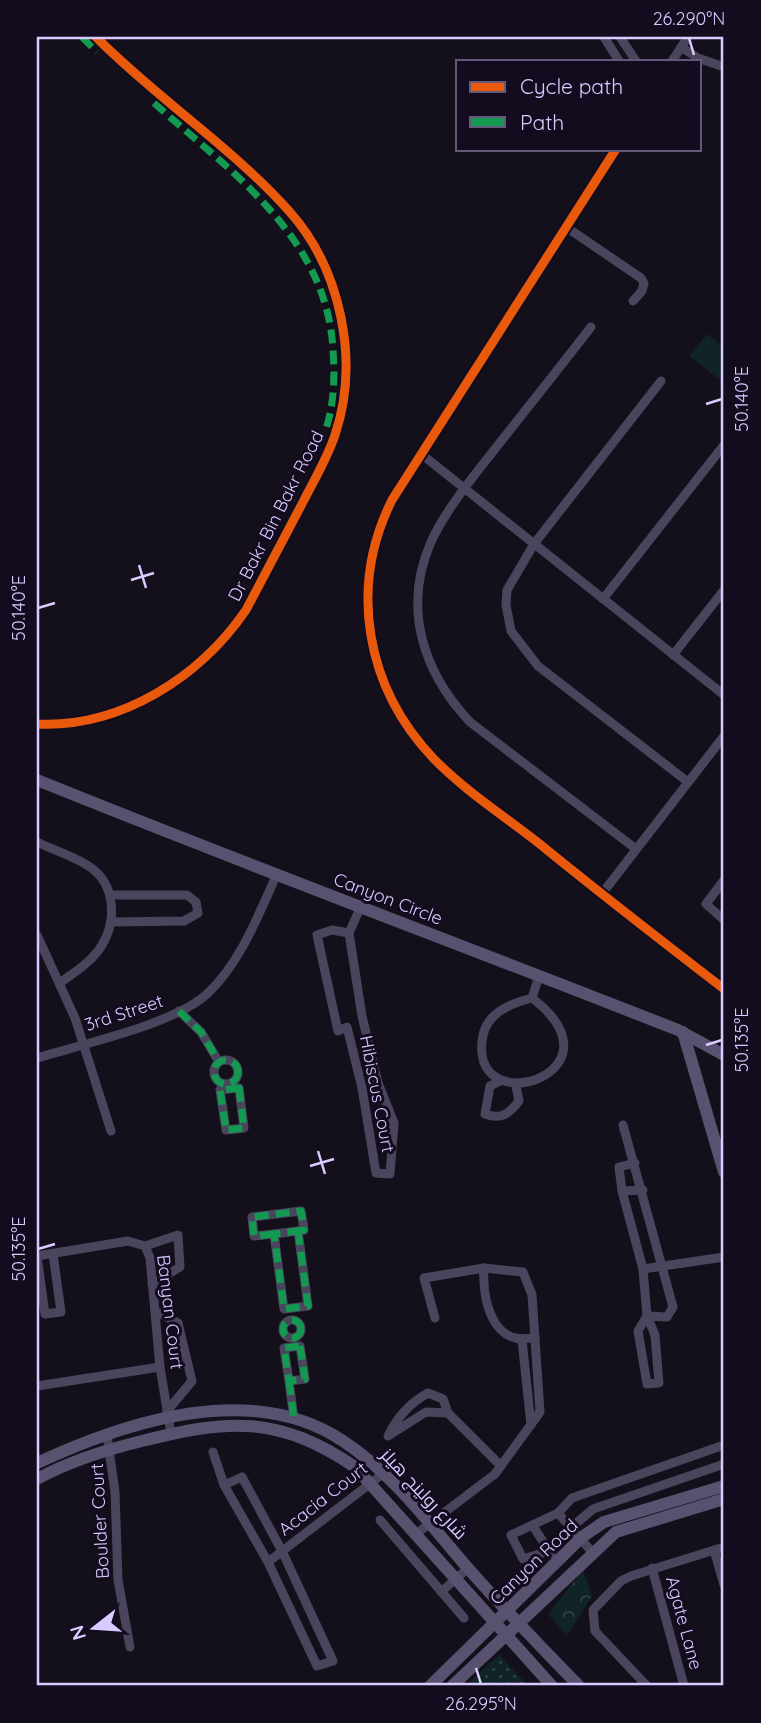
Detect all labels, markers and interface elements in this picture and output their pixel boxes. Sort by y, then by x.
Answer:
text: 26.290°N [653,7,725,30]
legend [456,60,702,150]
text: Cycle path [520,73,623,99]
text: Path [520,109,564,135]
text: 50.140°E [730,366,753,432]
street label: Dr Bakr Bin Bakr Road [223,427,329,605]
text: 50.140°E [7,575,30,641]
street label: Canyon Circle [330,867,446,930]
street label: 3rd Street [82,989,166,1036]
text: 50.135°E [730,1007,753,1073]
street label: Hibiscus Court [355,1033,400,1154]
text: 50.135°E [7,1216,30,1282]
street label: Banyan Court [152,1253,189,1371]
street label: شارع رولينج هيلز [375,1442,473,1545]
street label: Acacia Court [274,1457,372,1541]
street label: Boulder Court [85,1463,114,1579]
street label: Canyon Road [485,1514,583,1609]
street label: Agate Lane [661,1574,708,1672]
north arrow [60,1594,130,1664]
text: N [64,1623,91,1643]
text: 26.295°N [445,1692,517,1715]

